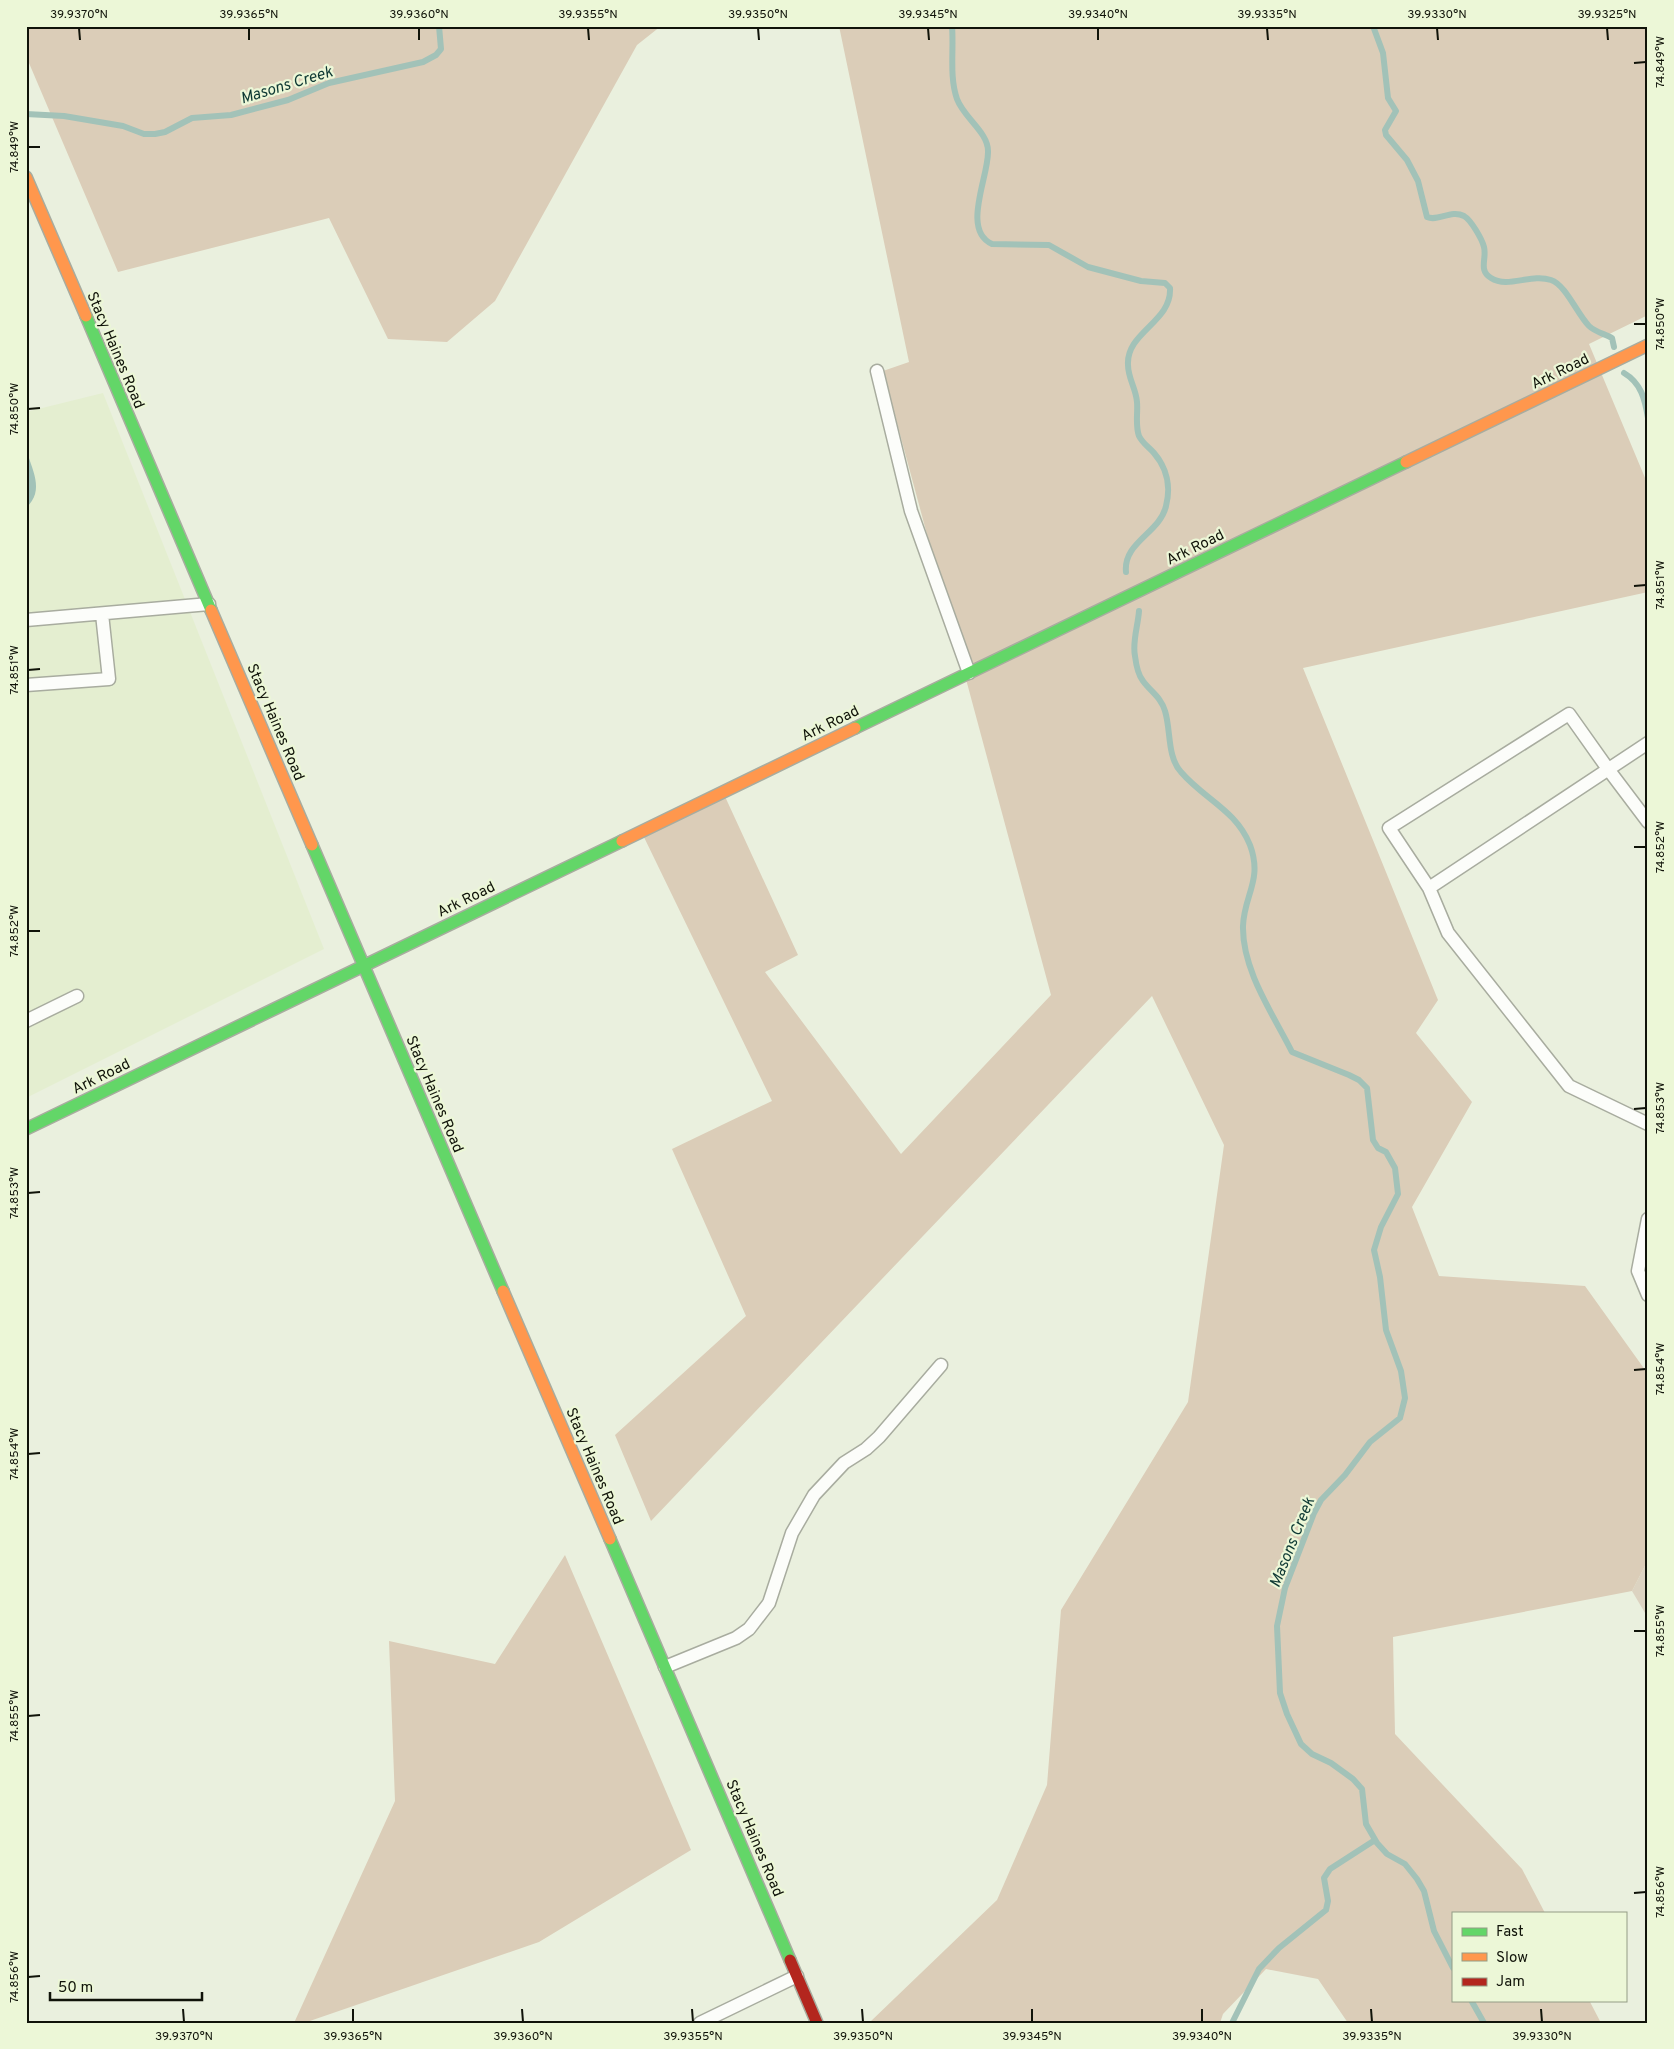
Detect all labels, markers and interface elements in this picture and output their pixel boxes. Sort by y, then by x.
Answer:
text: 39.9370°N [50,7,108,23]
text: 39.9365°N [219,7,279,23]
text: 39.9360°N [389,7,449,23]
text: 39.9355°N [558,7,618,23]
text: 39.9350°N [728,7,788,23]
text: 39.9345°N [898,7,958,23]
text: 39.9340°N [1068,7,1128,23]
text: 39.9335°N [1237,7,1297,23]
text: 39.9330°N [1407,7,1467,23]
text: 39.9325°N [1577,7,1637,23]
text: 74.849°W [1653,36,1669,88]
water label: Masons Creek [238,62,336,109]
text: 74.849°W [7,121,23,173]
street label: Stacy Haines Road [81,289,148,412]
text: 74.850°W [1653,298,1669,350]
street label: Ark Road [1529,350,1593,395]
text: 74.850°W [7,383,23,435]
street label: Ark Road [1164,526,1228,571]
text: 74.851°W [1653,560,1669,610]
text: 74.851°W [7,645,23,695]
street label: Stacy Haines Road [241,661,308,784]
street label: Ark Road [799,702,863,747]
text: 74.852°W [1653,821,1669,873]
street label: Ark Road [435,878,499,923]
text: 74.852°W [7,905,23,957]
street label: Stacy Haines Road [400,1033,467,1156]
street label: Ark Road [70,1055,134,1100]
text: 74.853°W [1653,1082,1669,1134]
text: 74.853°W [7,1167,23,1219]
text: 74.854°W [1653,1343,1669,1395]
street label: Stacy Haines Road [560,1405,627,1528]
text: 74.854°W [7,1428,23,1480]
water label: Masons Creek [1266,1494,1320,1591]
text: 74.855°W [1653,1605,1669,1657]
text: 74.855°W [7,1690,23,1742]
street label: Stacy Haines Road [720,1777,787,1900]
text: 74.856°W [1653,1866,1669,1918]
legend [1452,1912,1626,2002]
text: Fast [1496,1923,1524,1942]
text: Slow [1496,1949,1528,1968]
text: 74.856°W [7,1951,23,2003]
scale bar [50,1969,202,2001]
text: Jam [1496,1973,1525,1992]
text: 50 m [58,1979,93,1998]
text: 39.9370°N [155,2029,213,2045]
text: 39.9365°N [323,2029,383,2045]
text: 39.9360°N [493,2029,553,2045]
text: 39.9355°N [663,2029,723,2045]
text: 39.9350°N [833,2029,893,2045]
text: 39.9345°N [1002,2029,1062,2045]
text: 39.9340°N [1172,2029,1232,2045]
text: 39.9335°N [1342,2029,1402,2045]
text: 39.9330°N [1512,2029,1572,2045]

